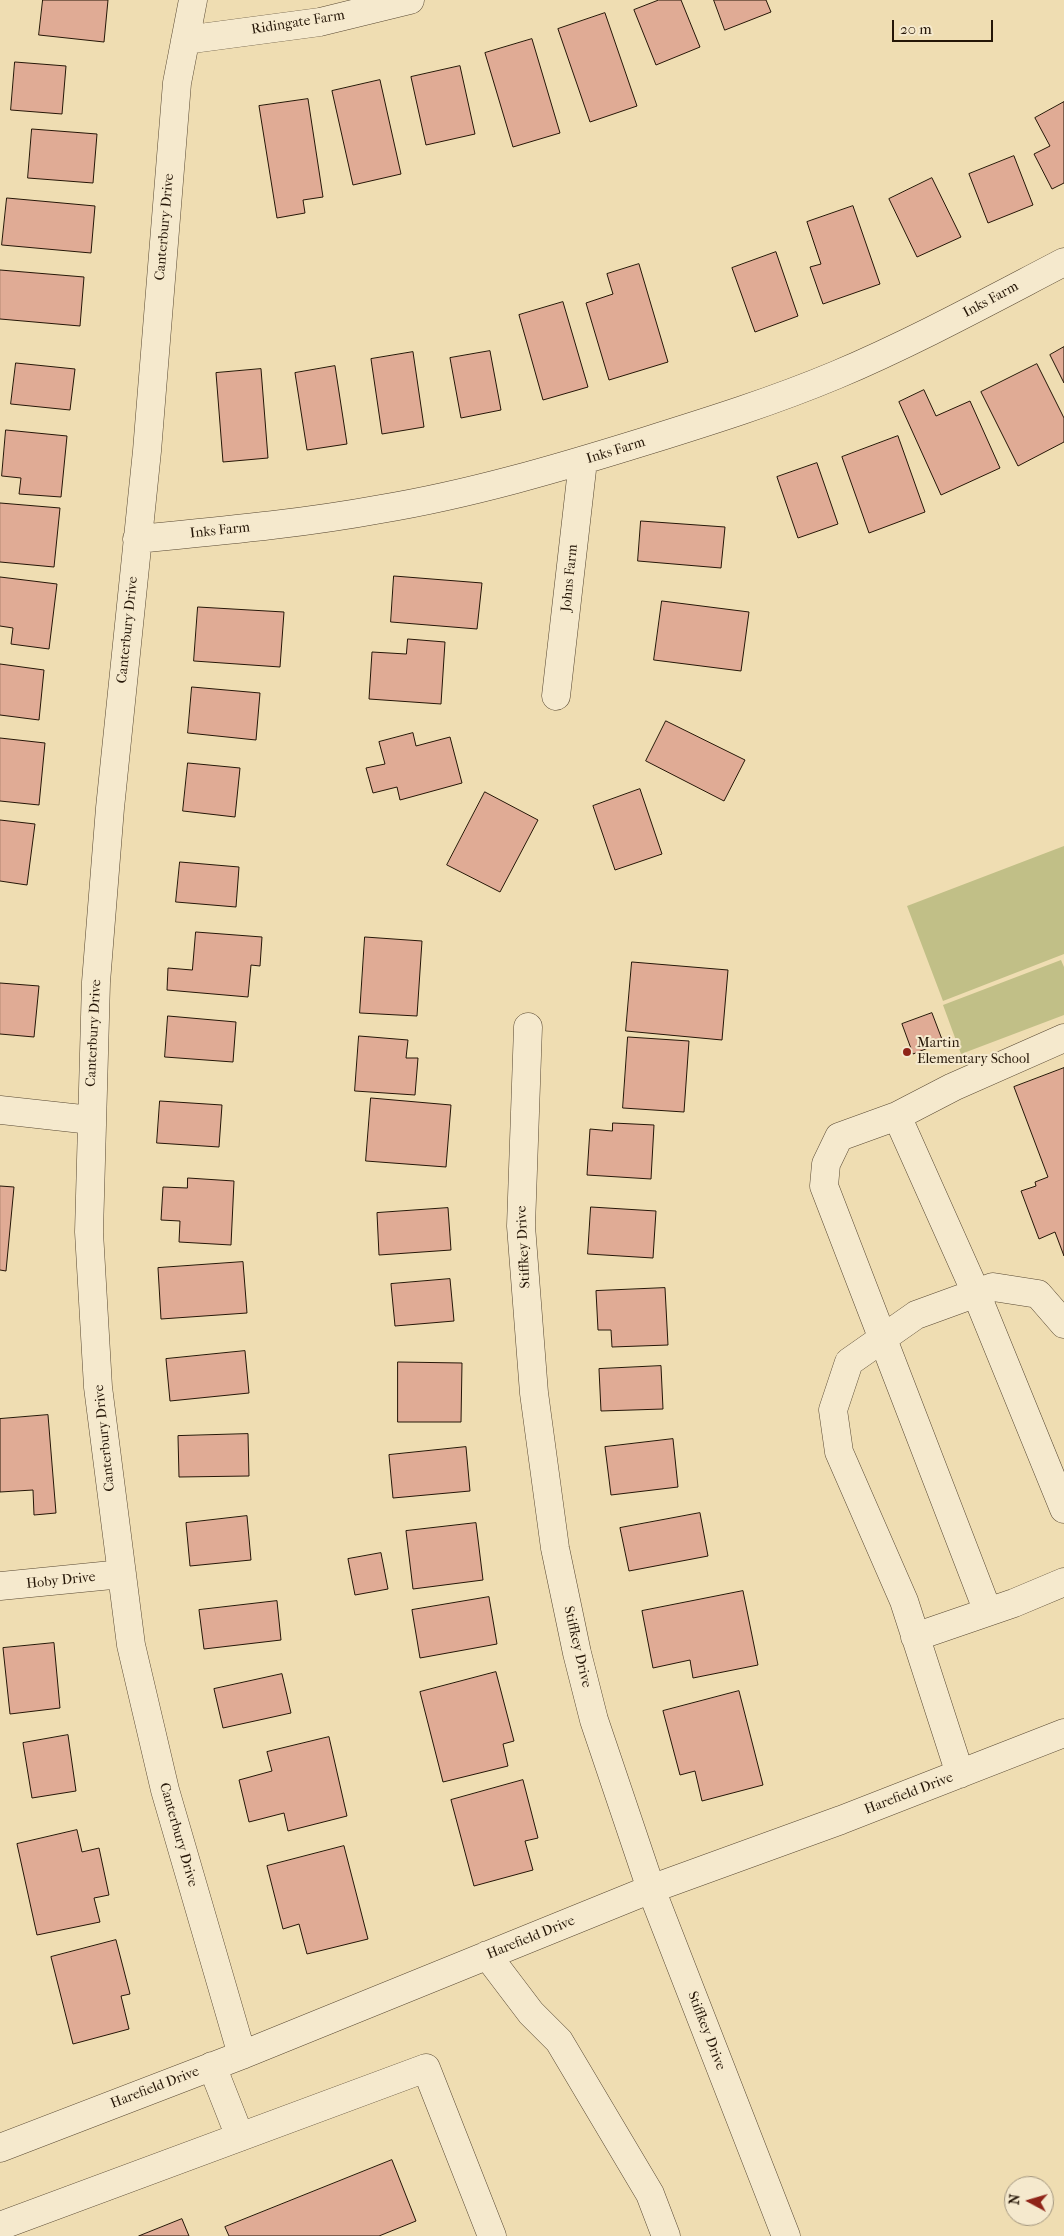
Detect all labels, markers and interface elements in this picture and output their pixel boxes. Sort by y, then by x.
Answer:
street label: Ridingate Farm [250,7,346,39]
scale bar [894,10,995,42]
text: 20 m [900,20,932,38]
street label: Canterbury Drive [152,173,178,281]
street label: Inks Farm [960,278,1022,322]
street label: Inks Farm [585,434,647,468]
street label: Inks Farm [189,519,251,543]
street label: Johns Farm [558,543,582,613]
street label: Canterbury Drive [114,576,142,684]
street label: Canterbury Drive [83,979,105,1087]
place label: Martin Elementary School [917,1036,1030,1068]
marker: Martin Elementary School [901,1046,913,1058]
street label: Stiffkey Drive [513,1205,535,1289]
street label: Canterbury Drive [91,1384,119,1492]
street label: Hoby Drive [26,1569,96,1593]
street label: Stiffkey Drive [559,1605,595,1689]
street label: Harefield Drive [862,1769,956,1819]
street label: Canterbury Drive [155,1781,201,1889]
street label: Harefield Drive [484,1913,578,1963]
street label: Stiffkey Drive [683,1989,729,2073]
street label: Harefield Drive [108,2063,202,2113]
north arrow [1004,2176,1054,2226]
text: N [1006,2193,1024,2206]

